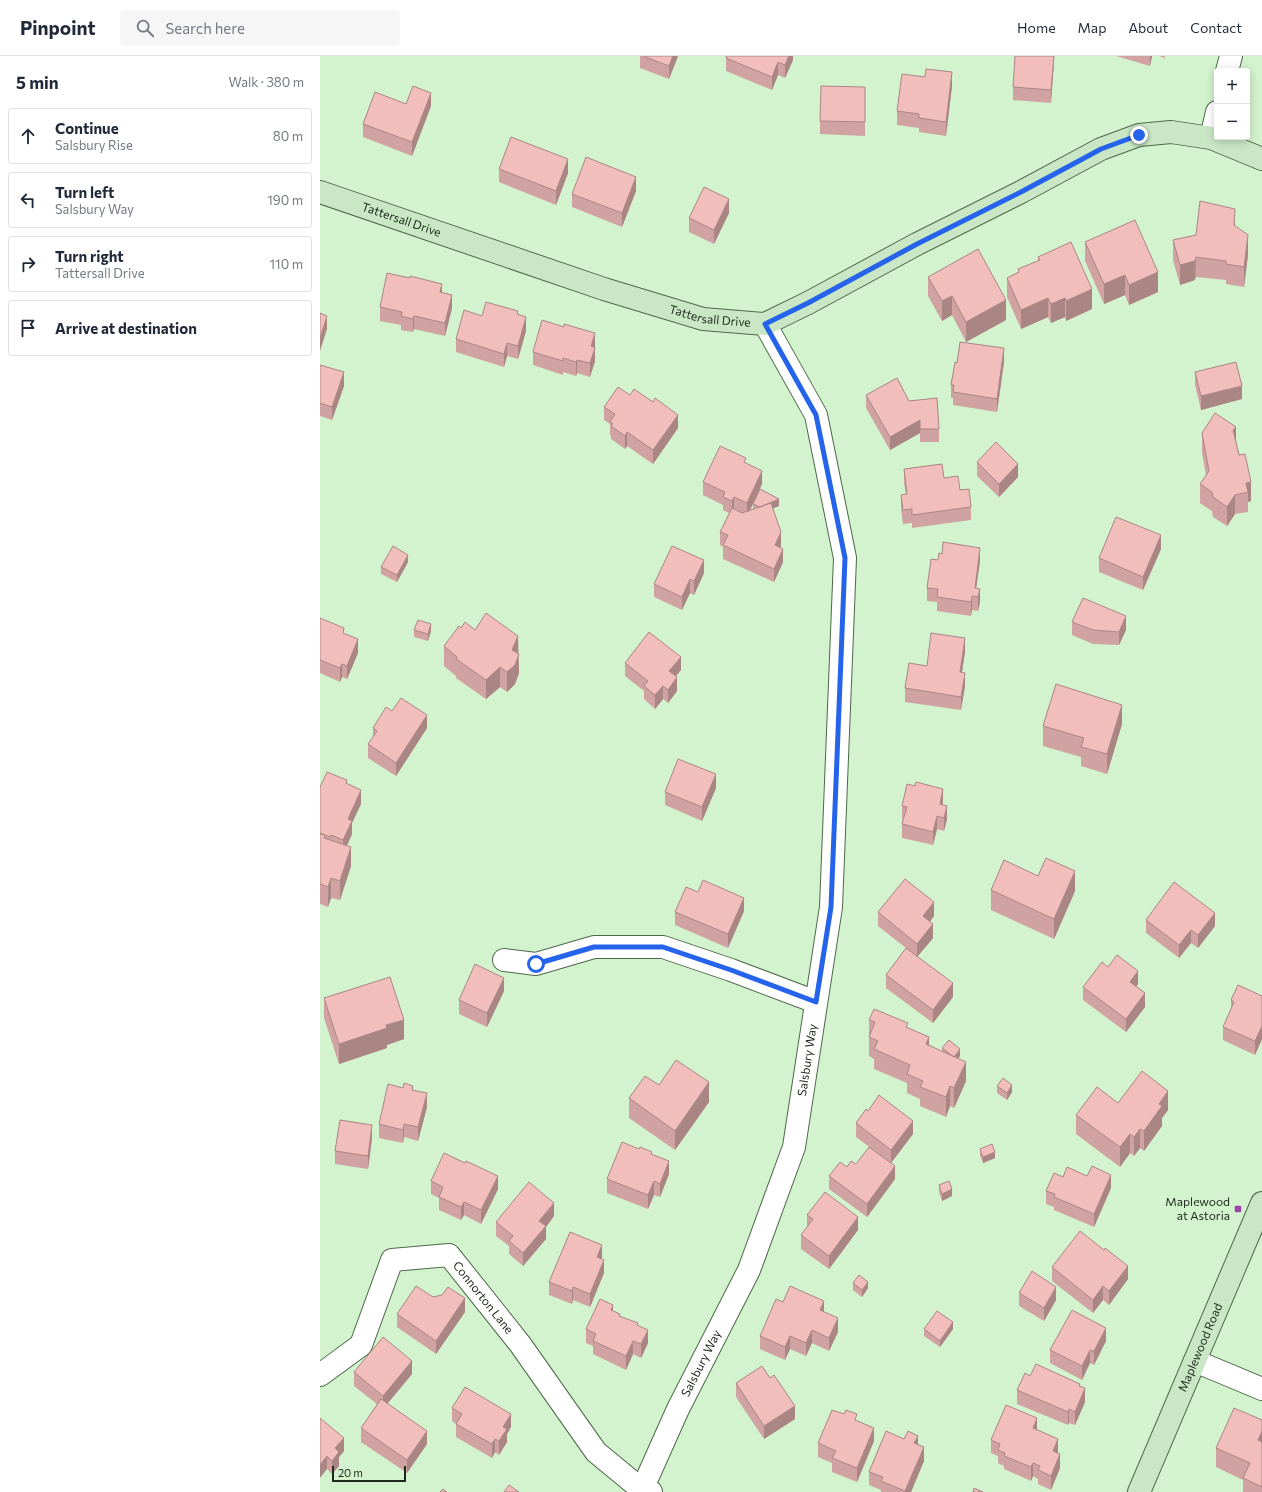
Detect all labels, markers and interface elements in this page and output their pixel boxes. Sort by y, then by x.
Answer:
search box [120,10,400,46]
text: Pinpoint [20,16,96,39]
icon: search [134,17,156,39]
text: Search here [166,19,245,37]
text: Home [1017,19,1056,36]
text: Map [1078,19,1106,36]
text: About [1128,19,1168,36]
text: Contact [1190,19,1242,36]
map controls [1214,68,1250,140]
button: + [1214,68,1250,104]
text: 5 min [16,72,59,93]
text: Walk · 380 m [229,74,304,90]
button: − [1214,104,1250,140]
text: Continue [55,119,119,137]
icon: ahead [17,125,39,147]
route end [1130,126,1148,144]
text: 80 m [273,128,303,144]
text: Salsbury Rise [55,137,133,153]
text: Turn left [55,183,114,201]
icon: left [17,189,39,211]
text: 190 m [267,192,303,208]
street label: Tattersall Drive [360,199,443,239]
text: Salsbury Way [55,201,134,217]
text: Turn right [55,247,124,265]
icon: right [17,253,39,275]
text: 110 m [270,256,303,272]
text: Tattersall Drive [55,265,145,281]
street label: Tattersall Drive [668,301,751,329]
icon: arrive [17,317,39,339]
text: Arrive at destination [55,319,197,337]
route start [527,955,545,973]
street label: Salsbury Way [794,1023,819,1097]
place label: Maplewood at Astoria [1165,1194,1230,1222]
marker: Maplewood at Astoria [1233,1204,1243,1214]
street label: Connorton Lane [451,1258,517,1336]
street label: Maplewood Road [1175,1301,1225,1394]
street label: Salsbury Way [678,1327,723,1399]
scale bar [332,1464,406,1483]
text: 20 m [338,1466,363,1479]

